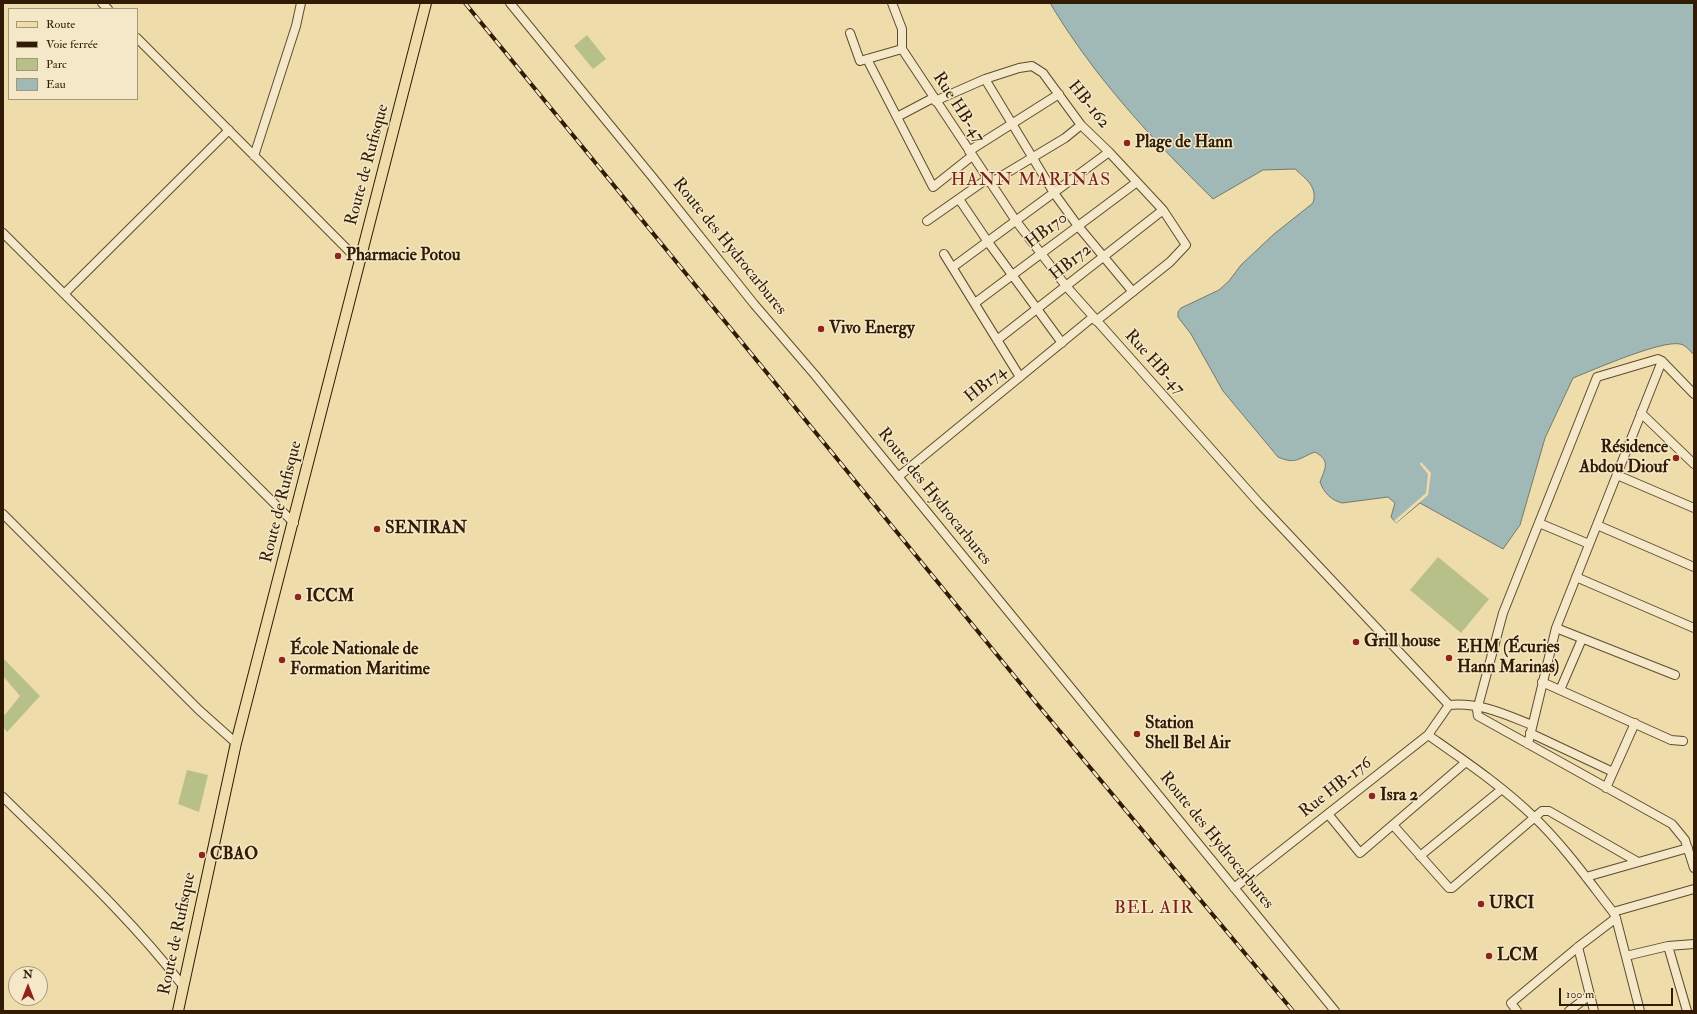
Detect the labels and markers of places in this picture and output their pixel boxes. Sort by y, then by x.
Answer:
place label: Plage de Hann [1135,133,1233,153]
marker: Plage de Hann [1122,138,1132,148]
place label: Pharmacie Potou [346,246,460,266]
marker: Pharmacie Potou [333,251,343,261]
place label: Vivo Energy [829,319,915,339]
marker: Vivo Energy [816,324,826,334]
place label: Résidence Abdou Diouf [1579,438,1668,478]
marker: Résidence Abdou Diouf [1671,453,1681,463]
place label: SENIRAN [385,519,467,539]
marker: SENIRAN [372,524,382,534]
place label: ICCM [306,587,354,607]
marker: ICCM [293,592,303,602]
place label: Grill house [1364,632,1440,652]
marker: Grill house [1351,637,1361,647]
place label: EHM (Écuries Hann Marinas) [1457,638,1560,678]
place label: École Nationale de Formation Maritime [290,640,430,680]
marker: EHM (Écuries Hann Marinas) [1444,653,1454,663]
marker: École Nationale de Formation Maritime [277,655,287,665]
place label: Station Shell Bel Air [1145,714,1231,754]
marker: Station Shell Bel Air [1132,729,1142,739]
place label: Isra 2 [1380,786,1418,806]
marker: Isra 2 [1367,791,1377,801]
place label: CBAO [210,845,258,865]
marker: CBAO [197,850,207,860]
place label: URCI [1489,894,1534,914]
marker: URCI [1476,899,1486,909]
place label: LCM [1497,946,1538,966]
marker: LCM [1484,951,1494,961]

